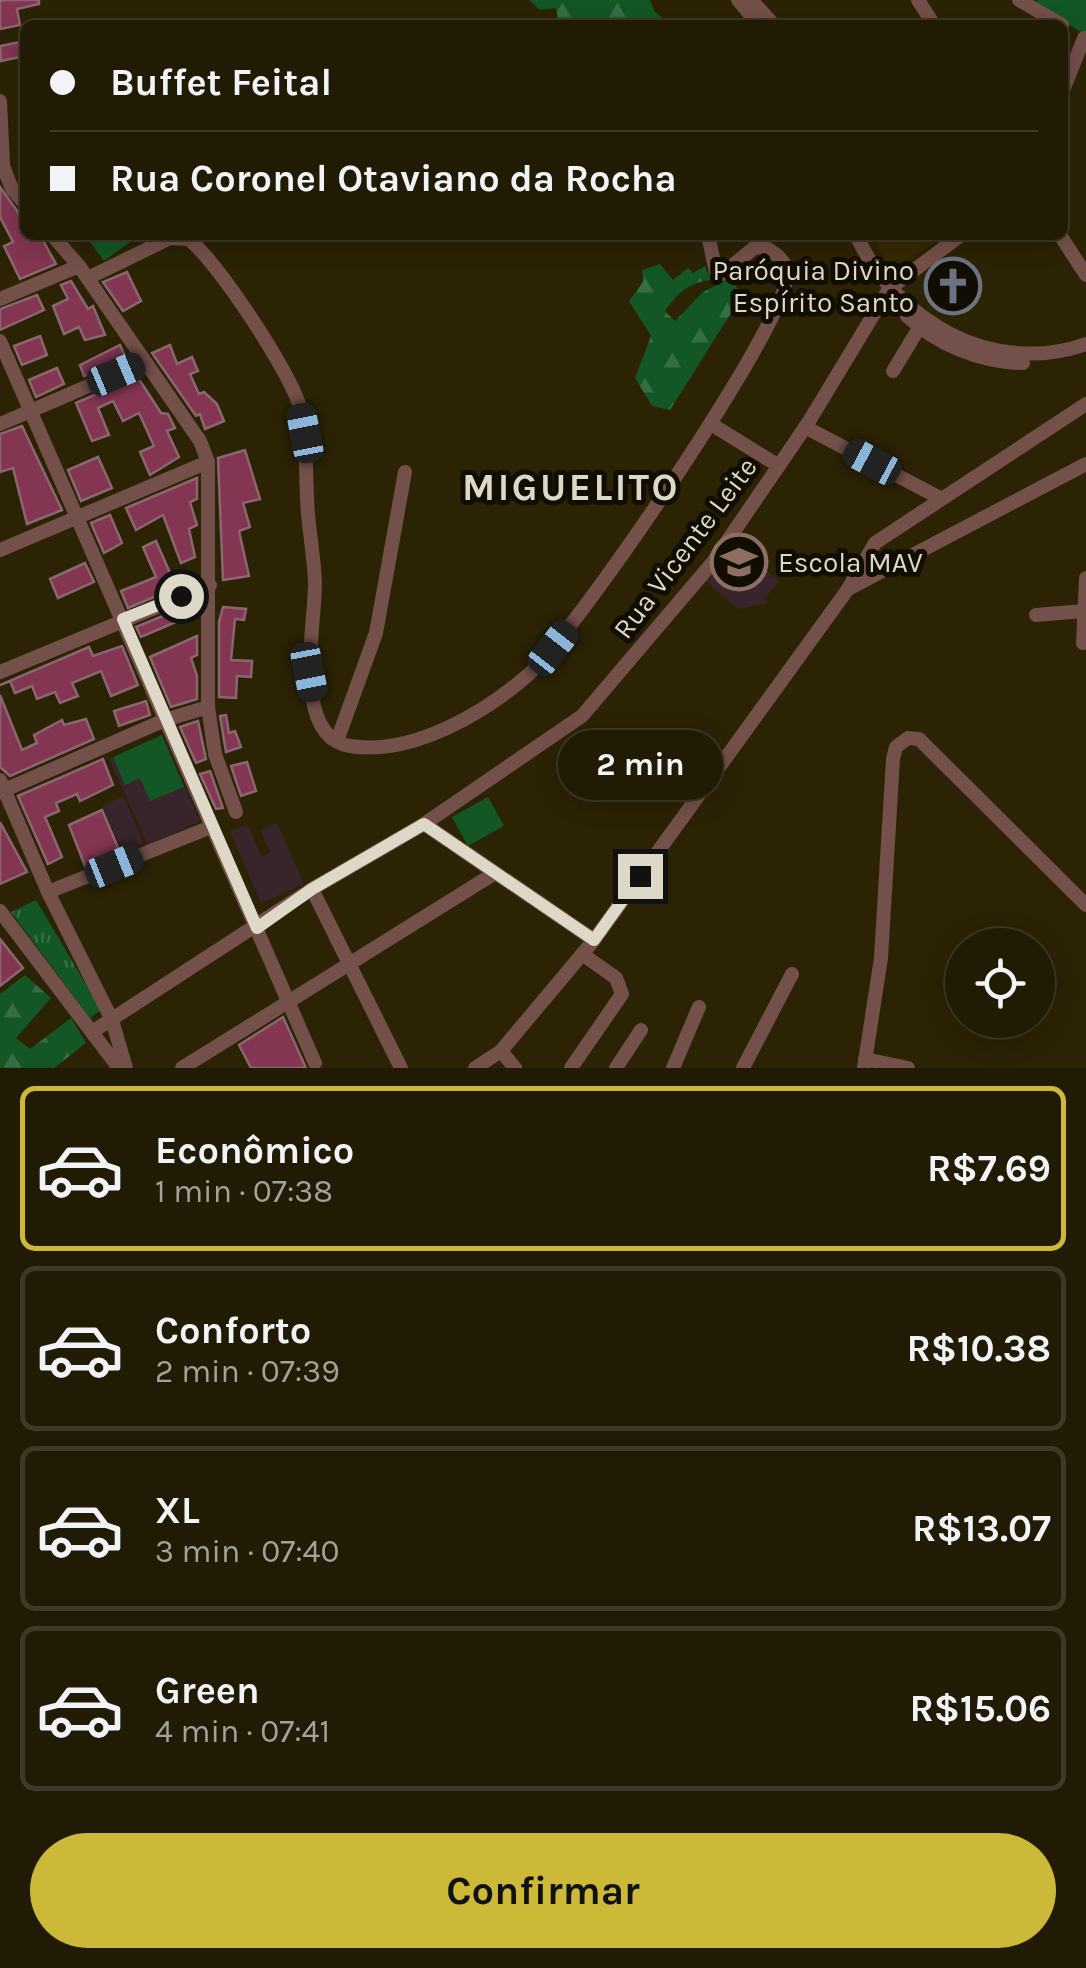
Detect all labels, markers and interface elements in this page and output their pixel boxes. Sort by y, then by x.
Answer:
text: Buffet Feital [110,60,332,105]
text: Rua Coronel Otaviano da Rocha [110,156,677,201]
place label: Paróquia Divino Espírito Santo [712,254,914,319]
church icon: Paróquia Divino Espírito Santo [923,256,983,316]
car [83,348,149,400]
car [285,401,325,465]
car [838,435,906,489]
street label: Rua Vicente Leite [606,451,764,645]
district label: MIGUELITO [462,465,680,510]
school or university icon: Escola MAV [709,532,769,592]
place label: Escola MAV [778,546,923,579]
route start [159,574,204,619]
car [523,615,583,681]
car [289,640,329,704]
callout: 2 min [558,731,722,801]
text: 2 min [596,746,685,783]
car [81,841,147,891]
route end [618,854,663,899]
map controls [945,928,1055,1038]
button: locate [945,928,1055,1038]
icon: car [35,1124,125,1214]
text: Econômico [155,1128,354,1173]
text: R$7.69 [927,1146,1051,1191]
text: 1 min · 07:38 [155,1173,333,1210]
icon: car [35,1304,125,1394]
text: Conforto [155,1308,311,1353]
text: R$10.38 [906,1326,1051,1371]
text: 2 min · 07:39 [155,1353,340,1390]
icon: car [35,1484,125,1574]
text: XL [155,1488,200,1533]
text: R$13.07 [912,1506,1051,1551]
text: 3 min · 07:40 [155,1533,339,1570]
icon: car [35,1664,125,1754]
text: Green [155,1668,260,1713]
text: R$15.06 [909,1686,1051,1731]
text: 4 min · 07:41 [155,1713,330,1750]
button: Confirmar [30,1833,1056,1948]

